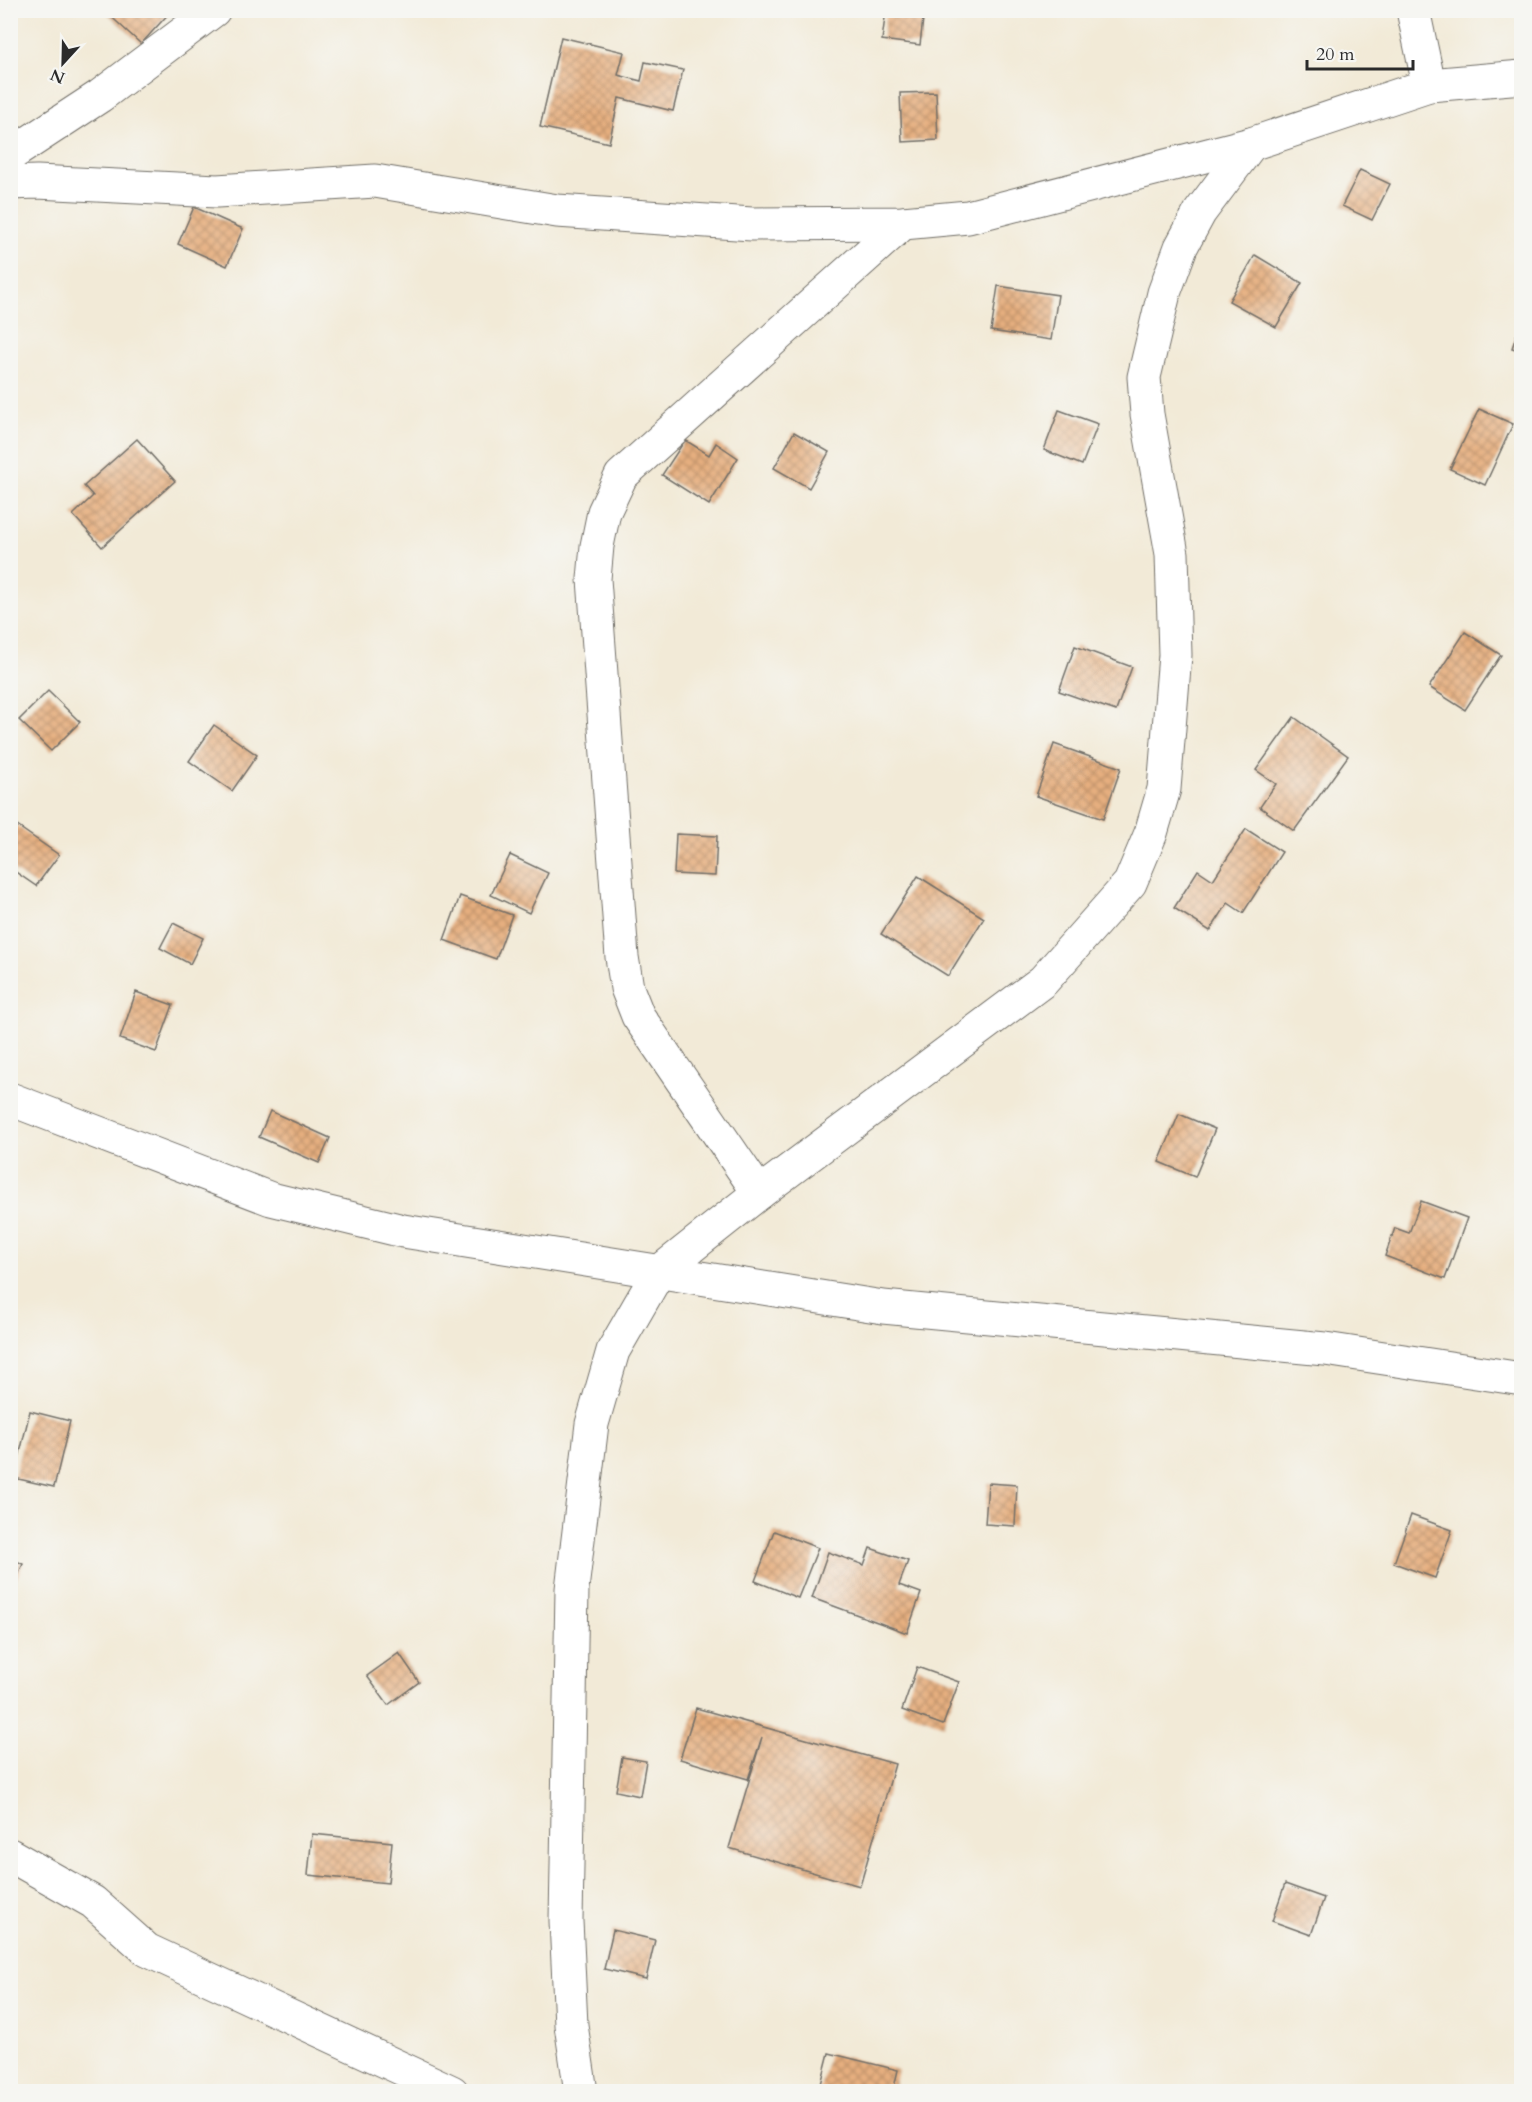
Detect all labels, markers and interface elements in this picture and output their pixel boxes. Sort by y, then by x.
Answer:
north arrow [33,33,93,93]
scale bar [1307,33,1414,71]
text: 20 m [1316,42,1355,67]
text: N [47,63,68,89]

